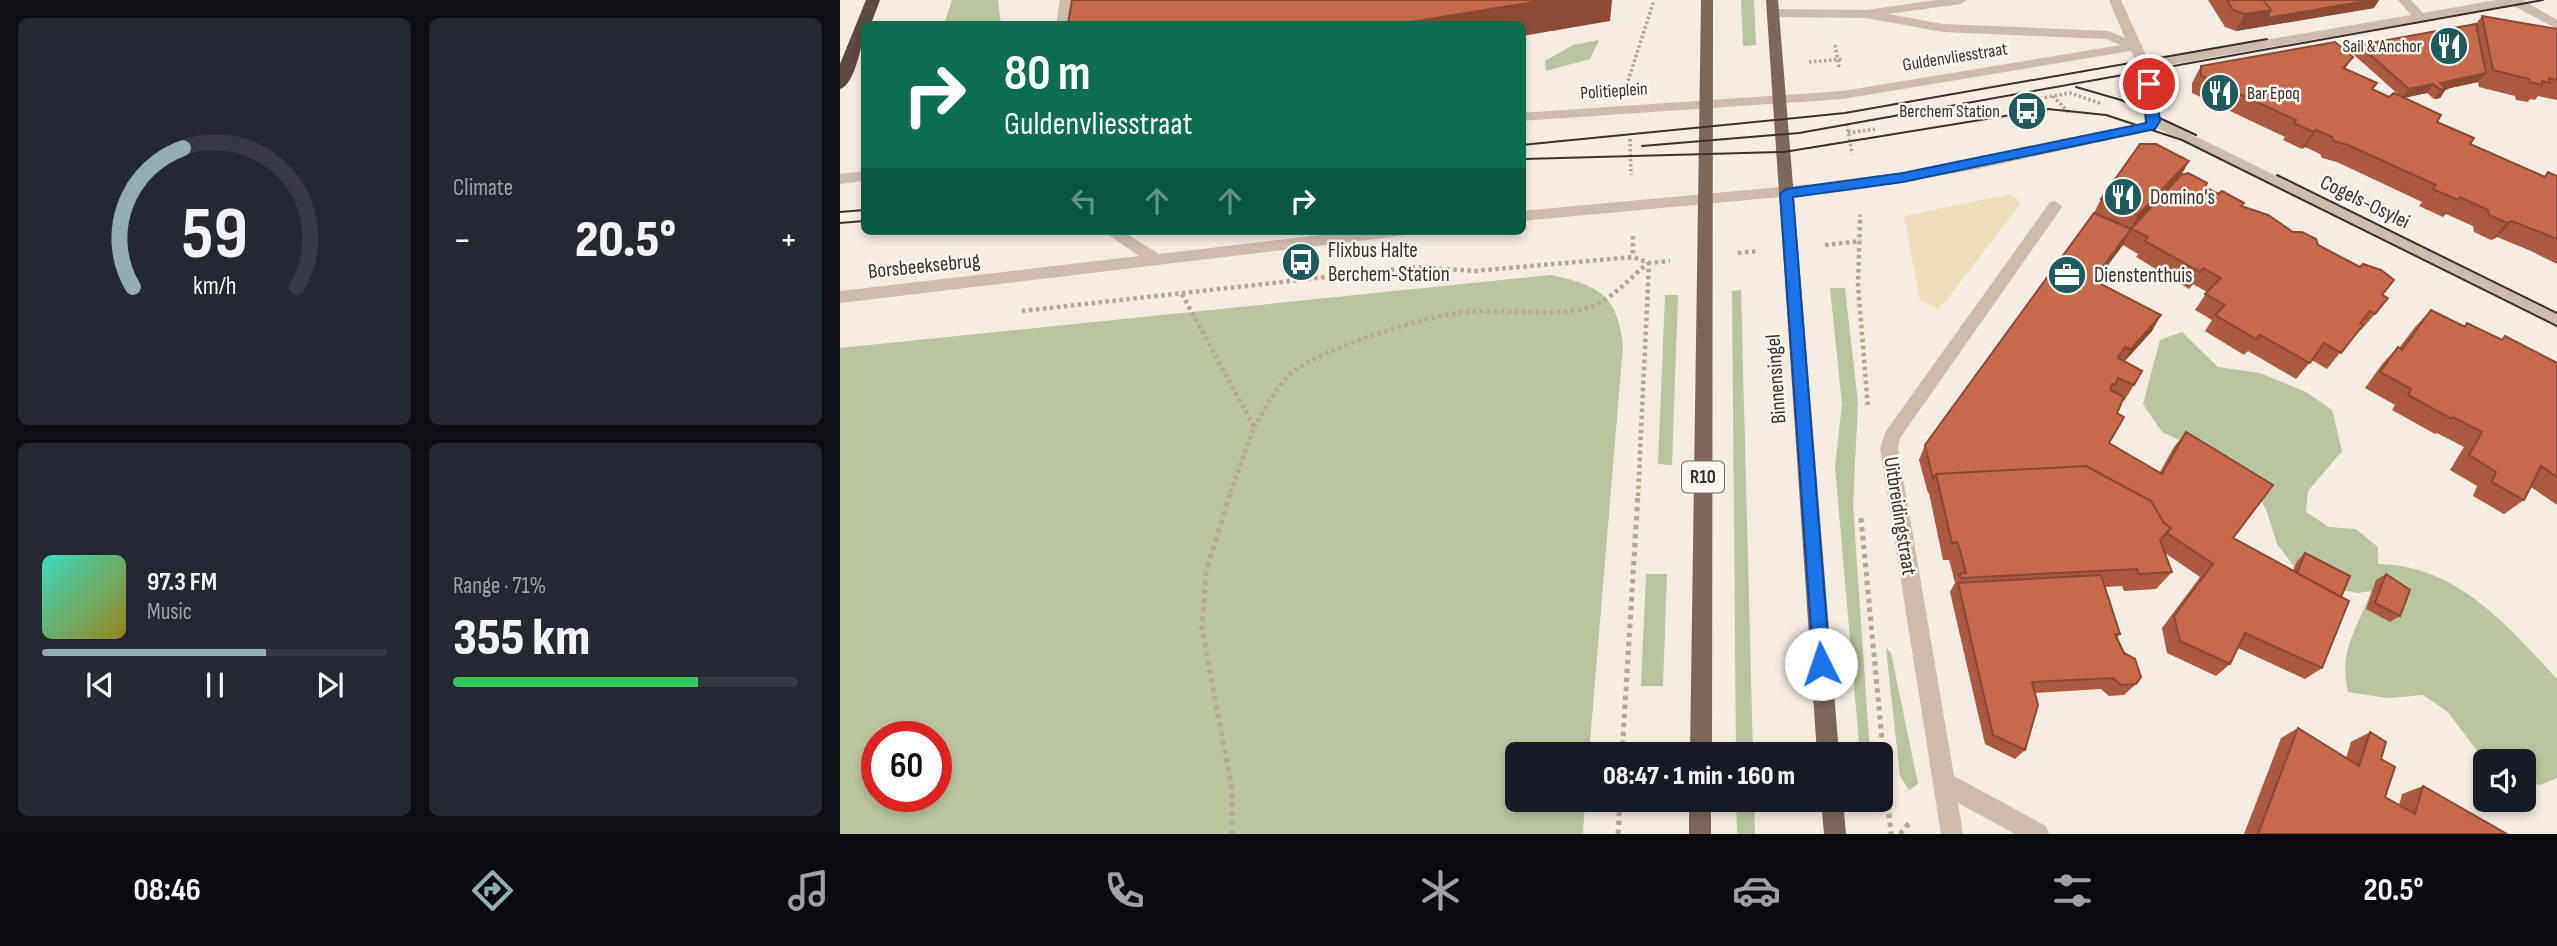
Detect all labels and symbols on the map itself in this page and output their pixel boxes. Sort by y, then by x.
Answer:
restaurant icon: Sail & Anchor [2428,25,2470,67]
place label: Sail & Anchor [2343,36,2422,57]
street label: Guldenvliesstraat [1901,38,2009,76]
pin [2119,54,2179,114]
restaurant icon: Bar Epoq [2199,72,2241,114]
street label: Politieplein [1580,78,1648,104]
place label: Bar Epoq [2247,83,2300,104]
bus stop icon: Berchem Station [2006,90,2048,132]
place label: Berchem Station [1899,101,2000,122]
street label: Cogels-Osylei [2316,170,2414,234]
restaurant icon: Domino's [2102,176,2144,218]
place label: Domino's [2150,185,2215,210]
place label: Flixbus Halte Berchem-Station [1328,238,1450,287]
bus stop icon: Flixbus Halte Berchem-Station [1280,241,1322,283]
street label: Borsbeeksebrug [867,248,981,284]
office icon: Dienstenthuis [2046,254,2088,296]
place label: Dienstenthuis [2094,263,2193,288]
street label: Binnensingel [1760,333,1792,425]
street label: Uitbreidingstraat [1878,455,1922,577]
road number: R10 [1682,462,1724,492]
position arrow [1784,627,1858,701]
speed limit sign: 60 [861,721,952,812]

